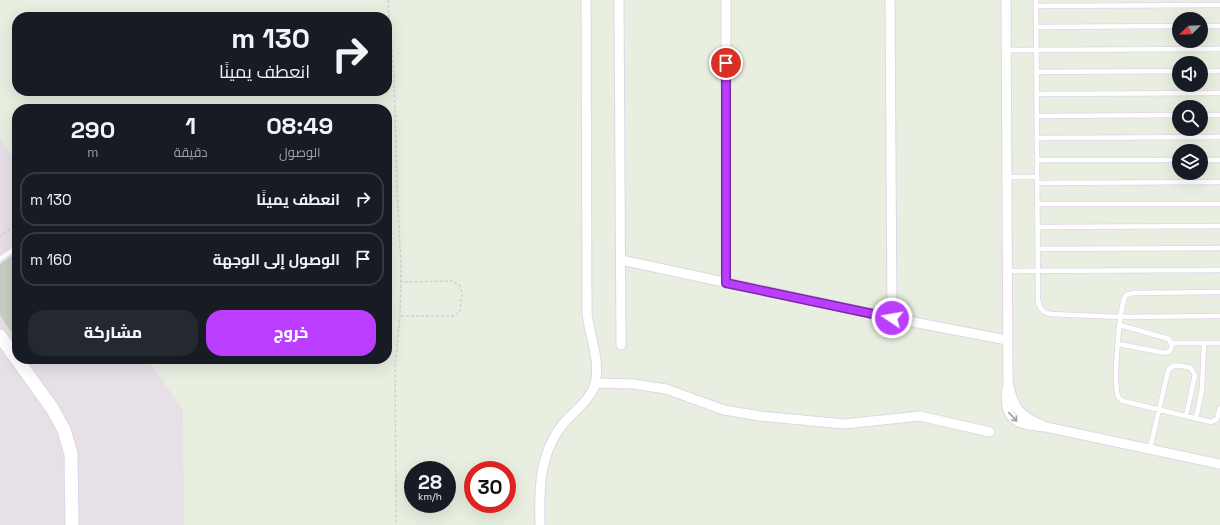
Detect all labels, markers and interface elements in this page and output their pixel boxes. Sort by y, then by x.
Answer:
north arrow [1172,12,1208,48]
map controls [1172,12,1208,180]
text: 130 m [231,20,310,56]
icon: right [324,28,376,80]
pin [709,46,743,80]
icon: arrive [715,52,737,74]
button: sound [1172,56,1208,92]
text: انعطف يمينًا [219,60,310,83]
button: search [1172,100,1208,136]
text: 1 [185,110,196,141]
text: 08:49 [266,110,333,141]
text: 290 [71,114,115,145]
text: m [87,144,99,161]
text: دقيقة [174,144,208,161]
text: الوصول [279,144,321,161]
button: layers [1172,144,1208,180]
icon: right [352,188,374,210]
text: 130 m [30,190,72,209]
text: انعطف يمينًا [256,190,340,209]
icon: arrive [352,248,374,270]
text: 160 m [30,250,72,269]
text: الوصول إلى الوجهة [213,250,340,269]
position arrow [871,297,913,339]
button: مشاركة [28,310,198,356]
button: خروج [206,310,376,356]
one-way arrow [1008,412,1017,422]
speed limit sign: 30 [464,461,516,513]
text: 28 [418,469,442,495]
text: km/h [418,490,442,503]

